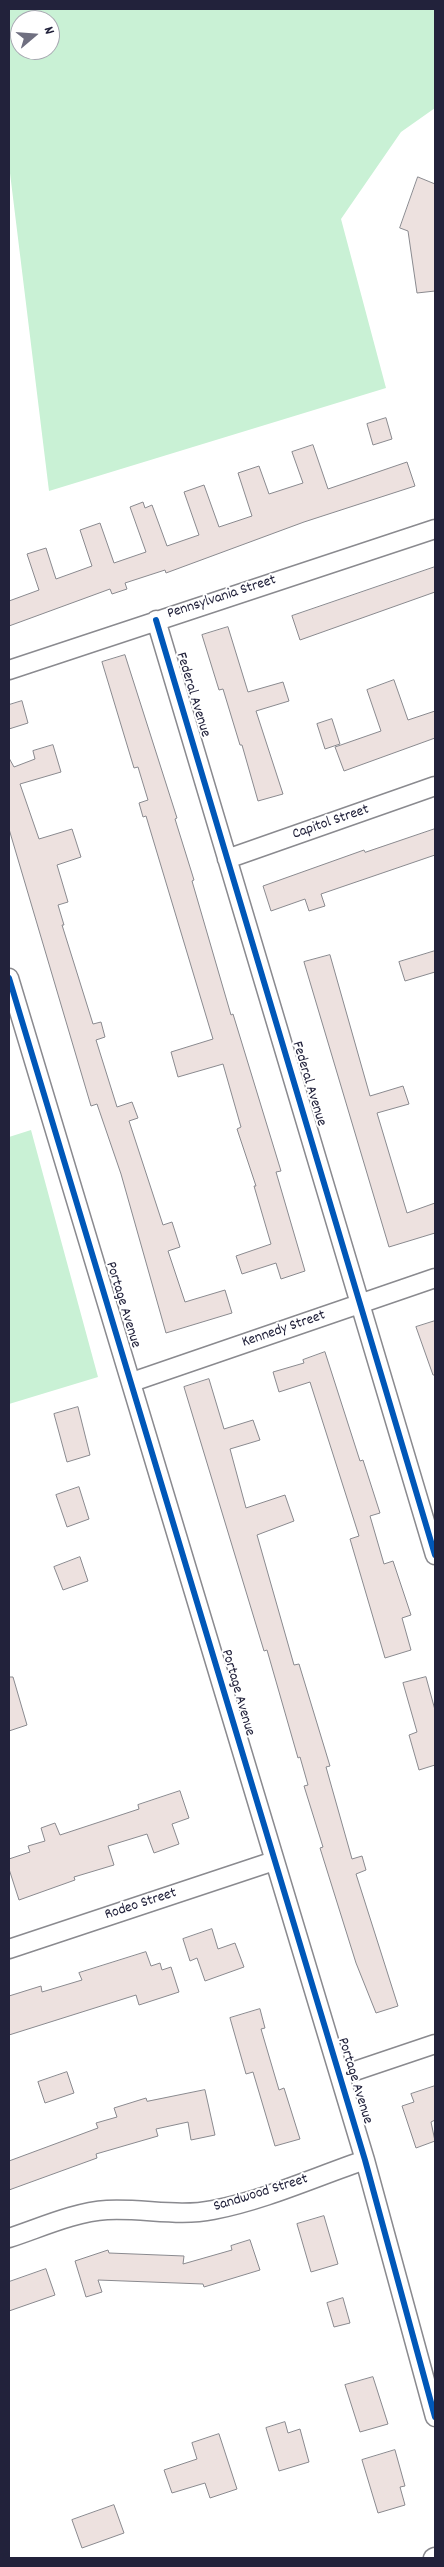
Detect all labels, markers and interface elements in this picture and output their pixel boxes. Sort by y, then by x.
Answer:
north arrow [10,10,60,60]
text: N [38,24,59,37]
street label: Pennsylvania Street [165,572,279,624]
street label: Federal Avenue [171,650,213,740]
street label: Capitol Street [290,802,372,844]
street label: Federal Avenue [287,1039,329,1129]
street label: Portage Avenue [100,1260,144,1350]
street label: Kennedy Street [240,1307,328,1353]
street label: Portage Avenue [216,1648,258,1738]
street label: Rodeo Street [103,1885,179,1925]
street label: Portage Avenue [332,2036,376,2126]
street label: Sandwood Street [212,2171,310,2217]

